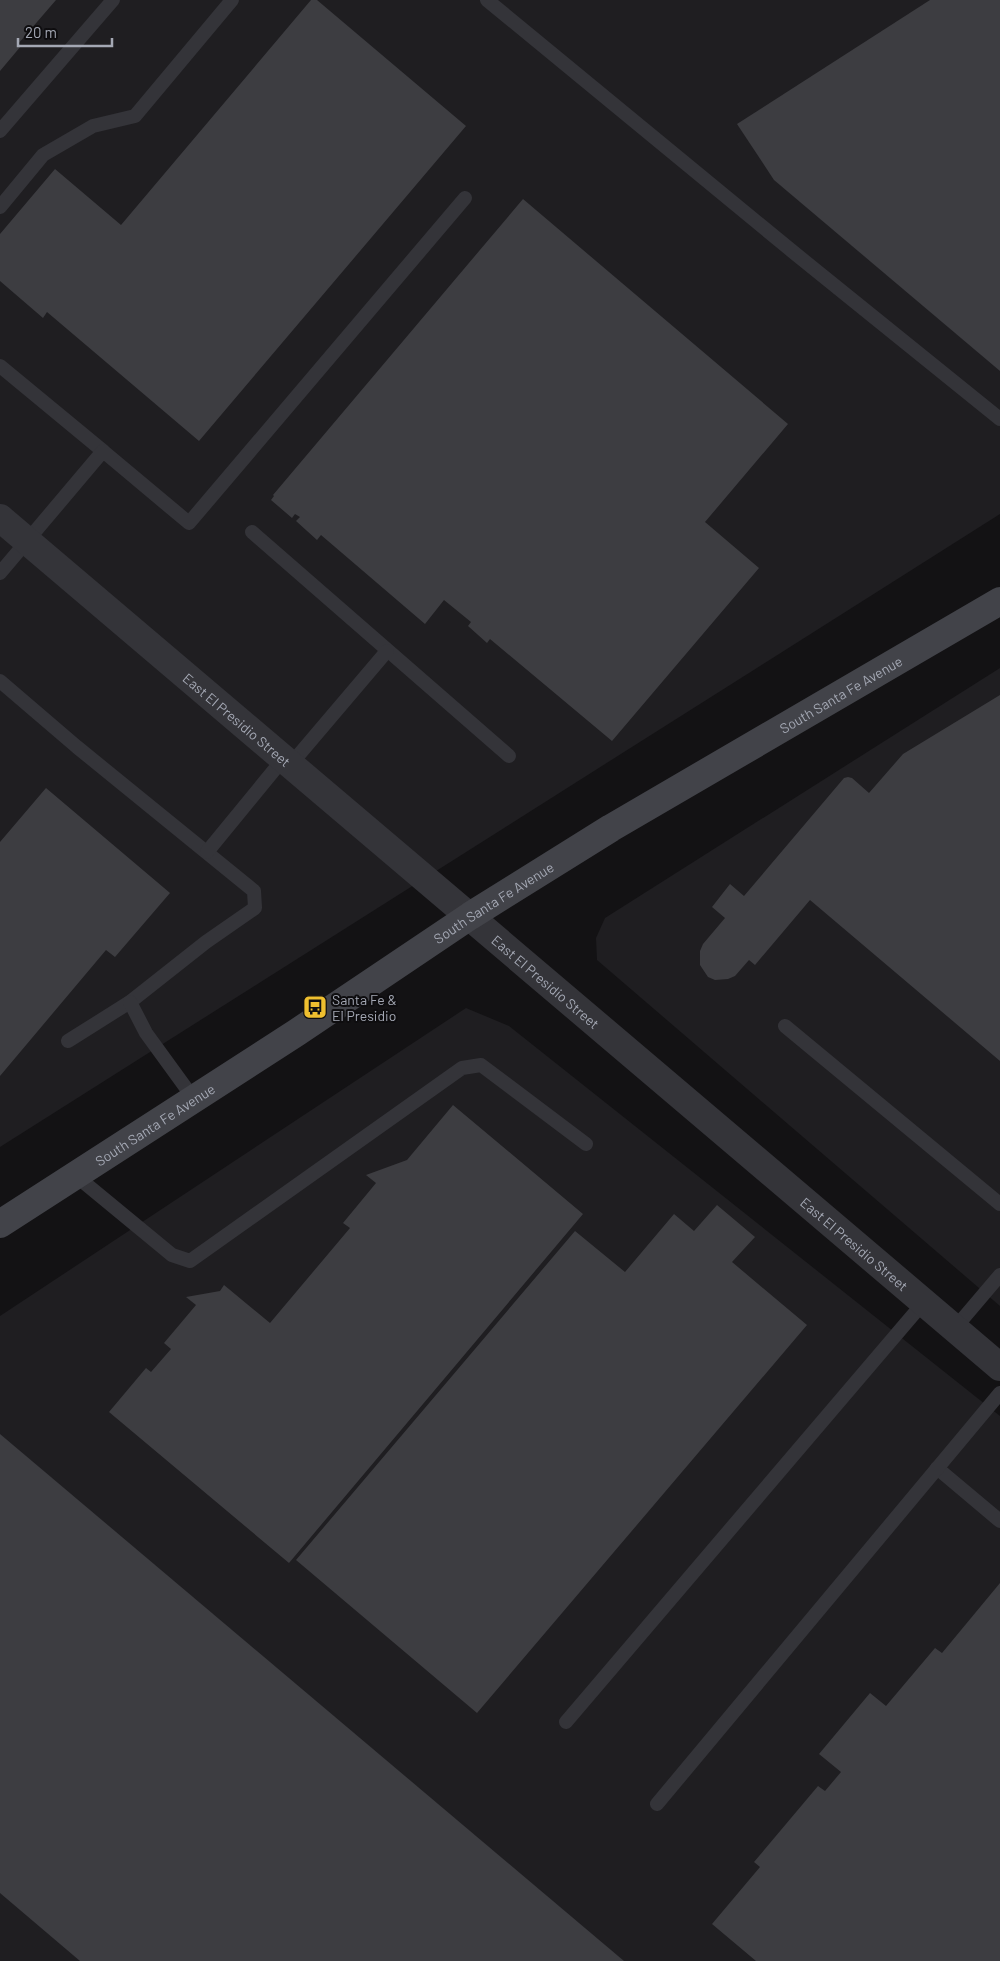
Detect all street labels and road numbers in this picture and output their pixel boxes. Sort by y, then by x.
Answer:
street label: South Santa Fe Avenue [776,652,905,736]
street label: East El Presidio Street [180,669,294,770]
street label: South Santa Fe Avenue [430,858,556,947]
street label: East El Presidio Street [489,931,603,1032]
street label: South Santa Fe Avenue [92,1079,218,1169]
street label: East El Presidio Street [797,1193,912,1294]

